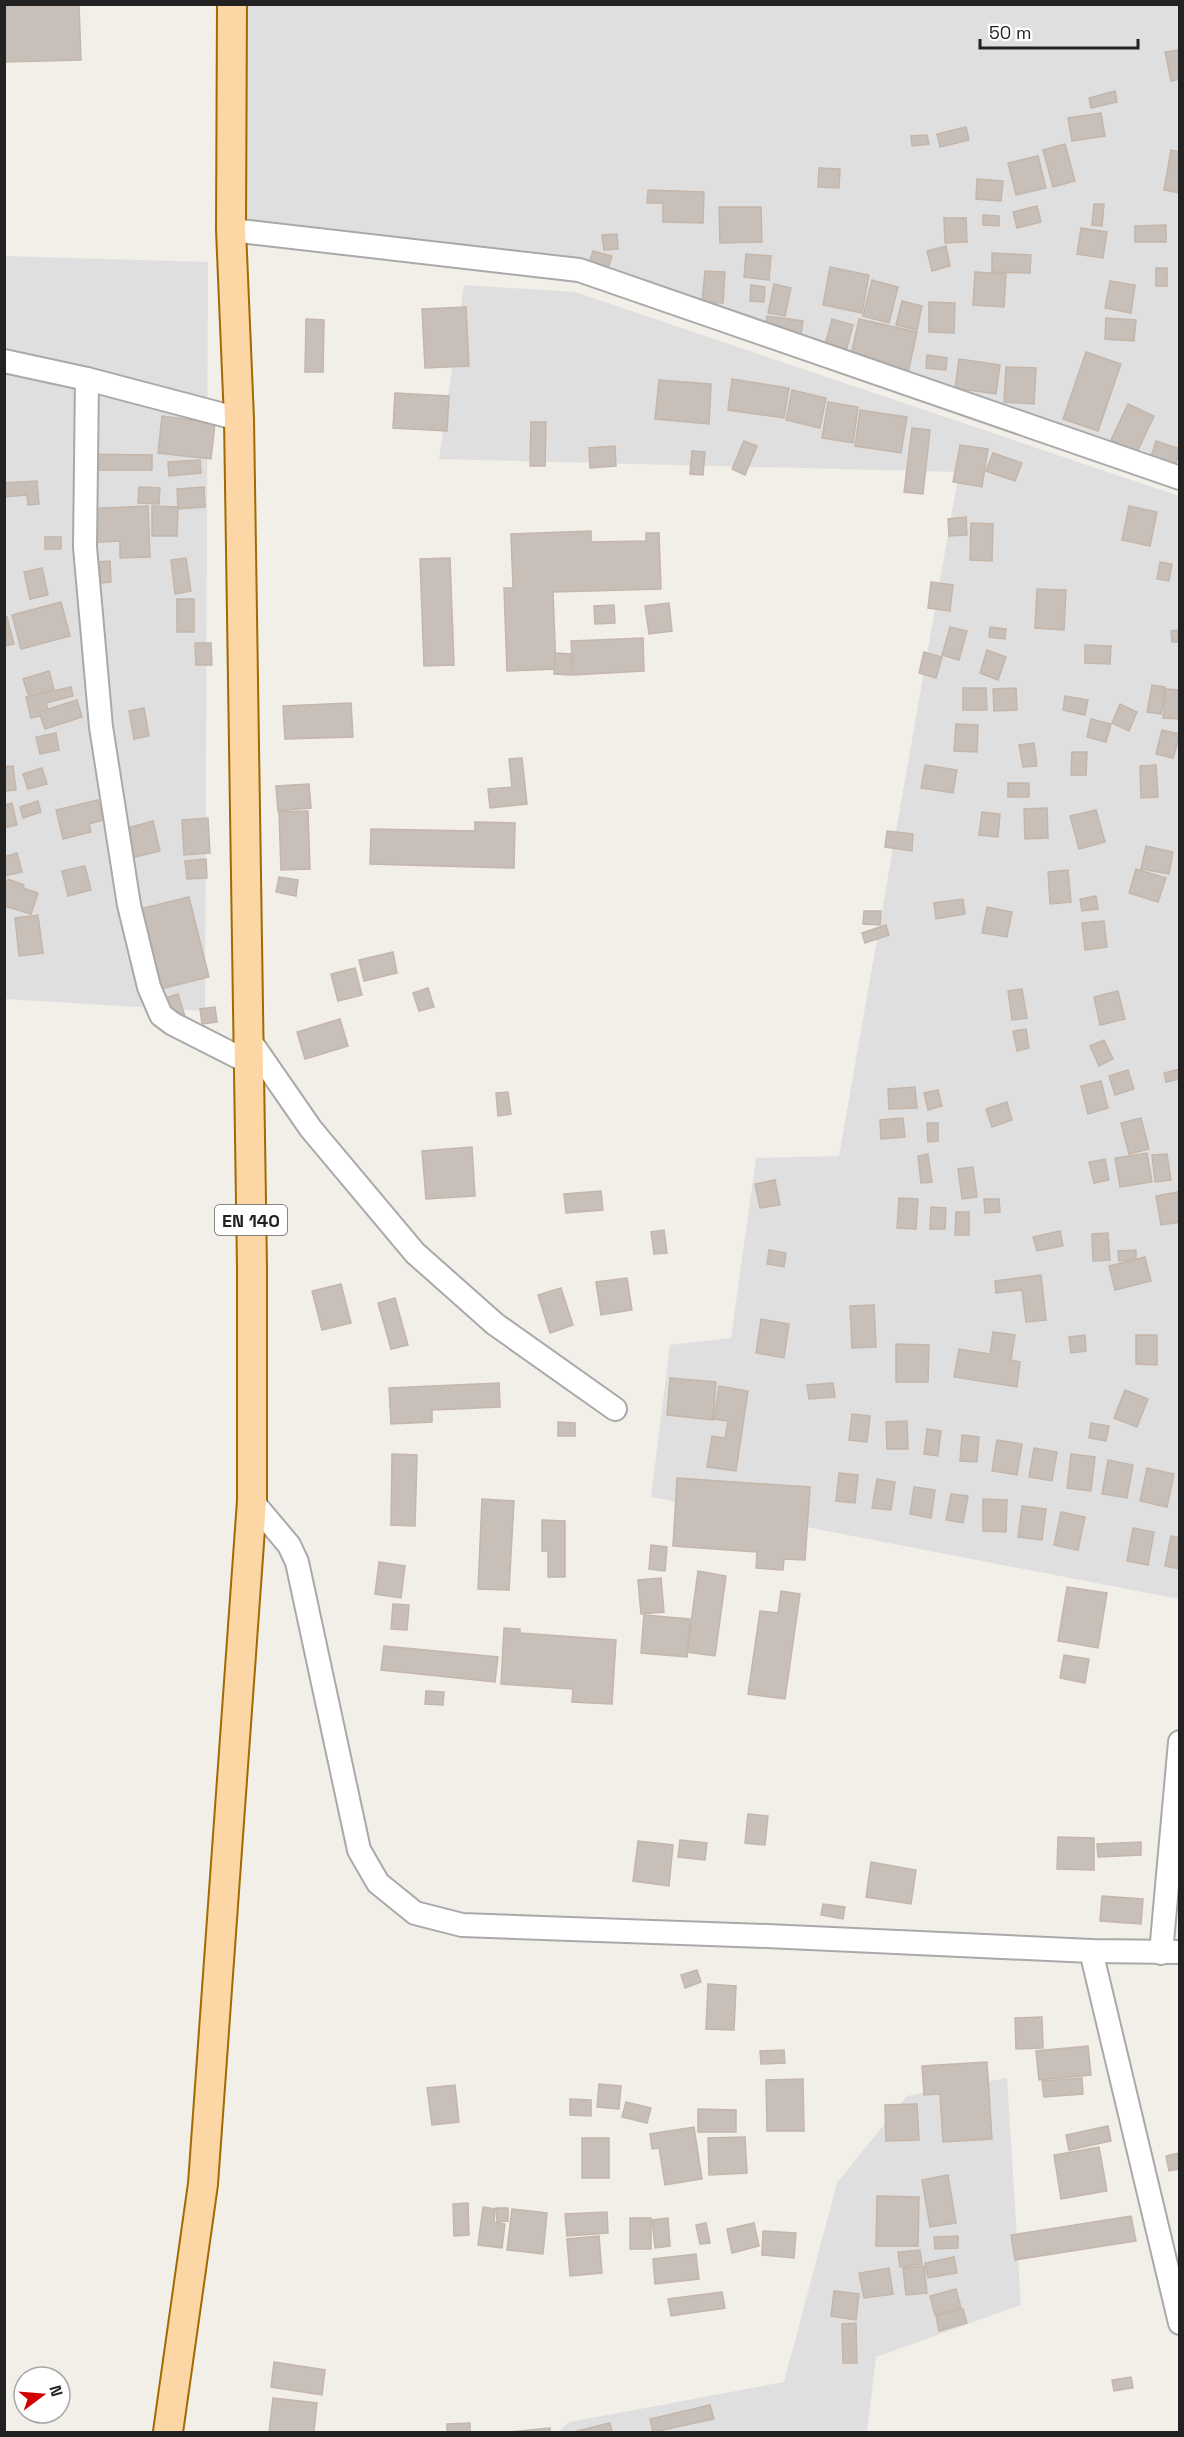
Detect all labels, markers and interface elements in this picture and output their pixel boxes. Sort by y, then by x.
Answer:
scale bar [980,12,1138,50]
text: 50 m [989,21,1031,44]
road number: EN 140 [215,1205,287,1235]
north arrow [12,2365,72,2425]
text: N [44,2383,68,2399]

